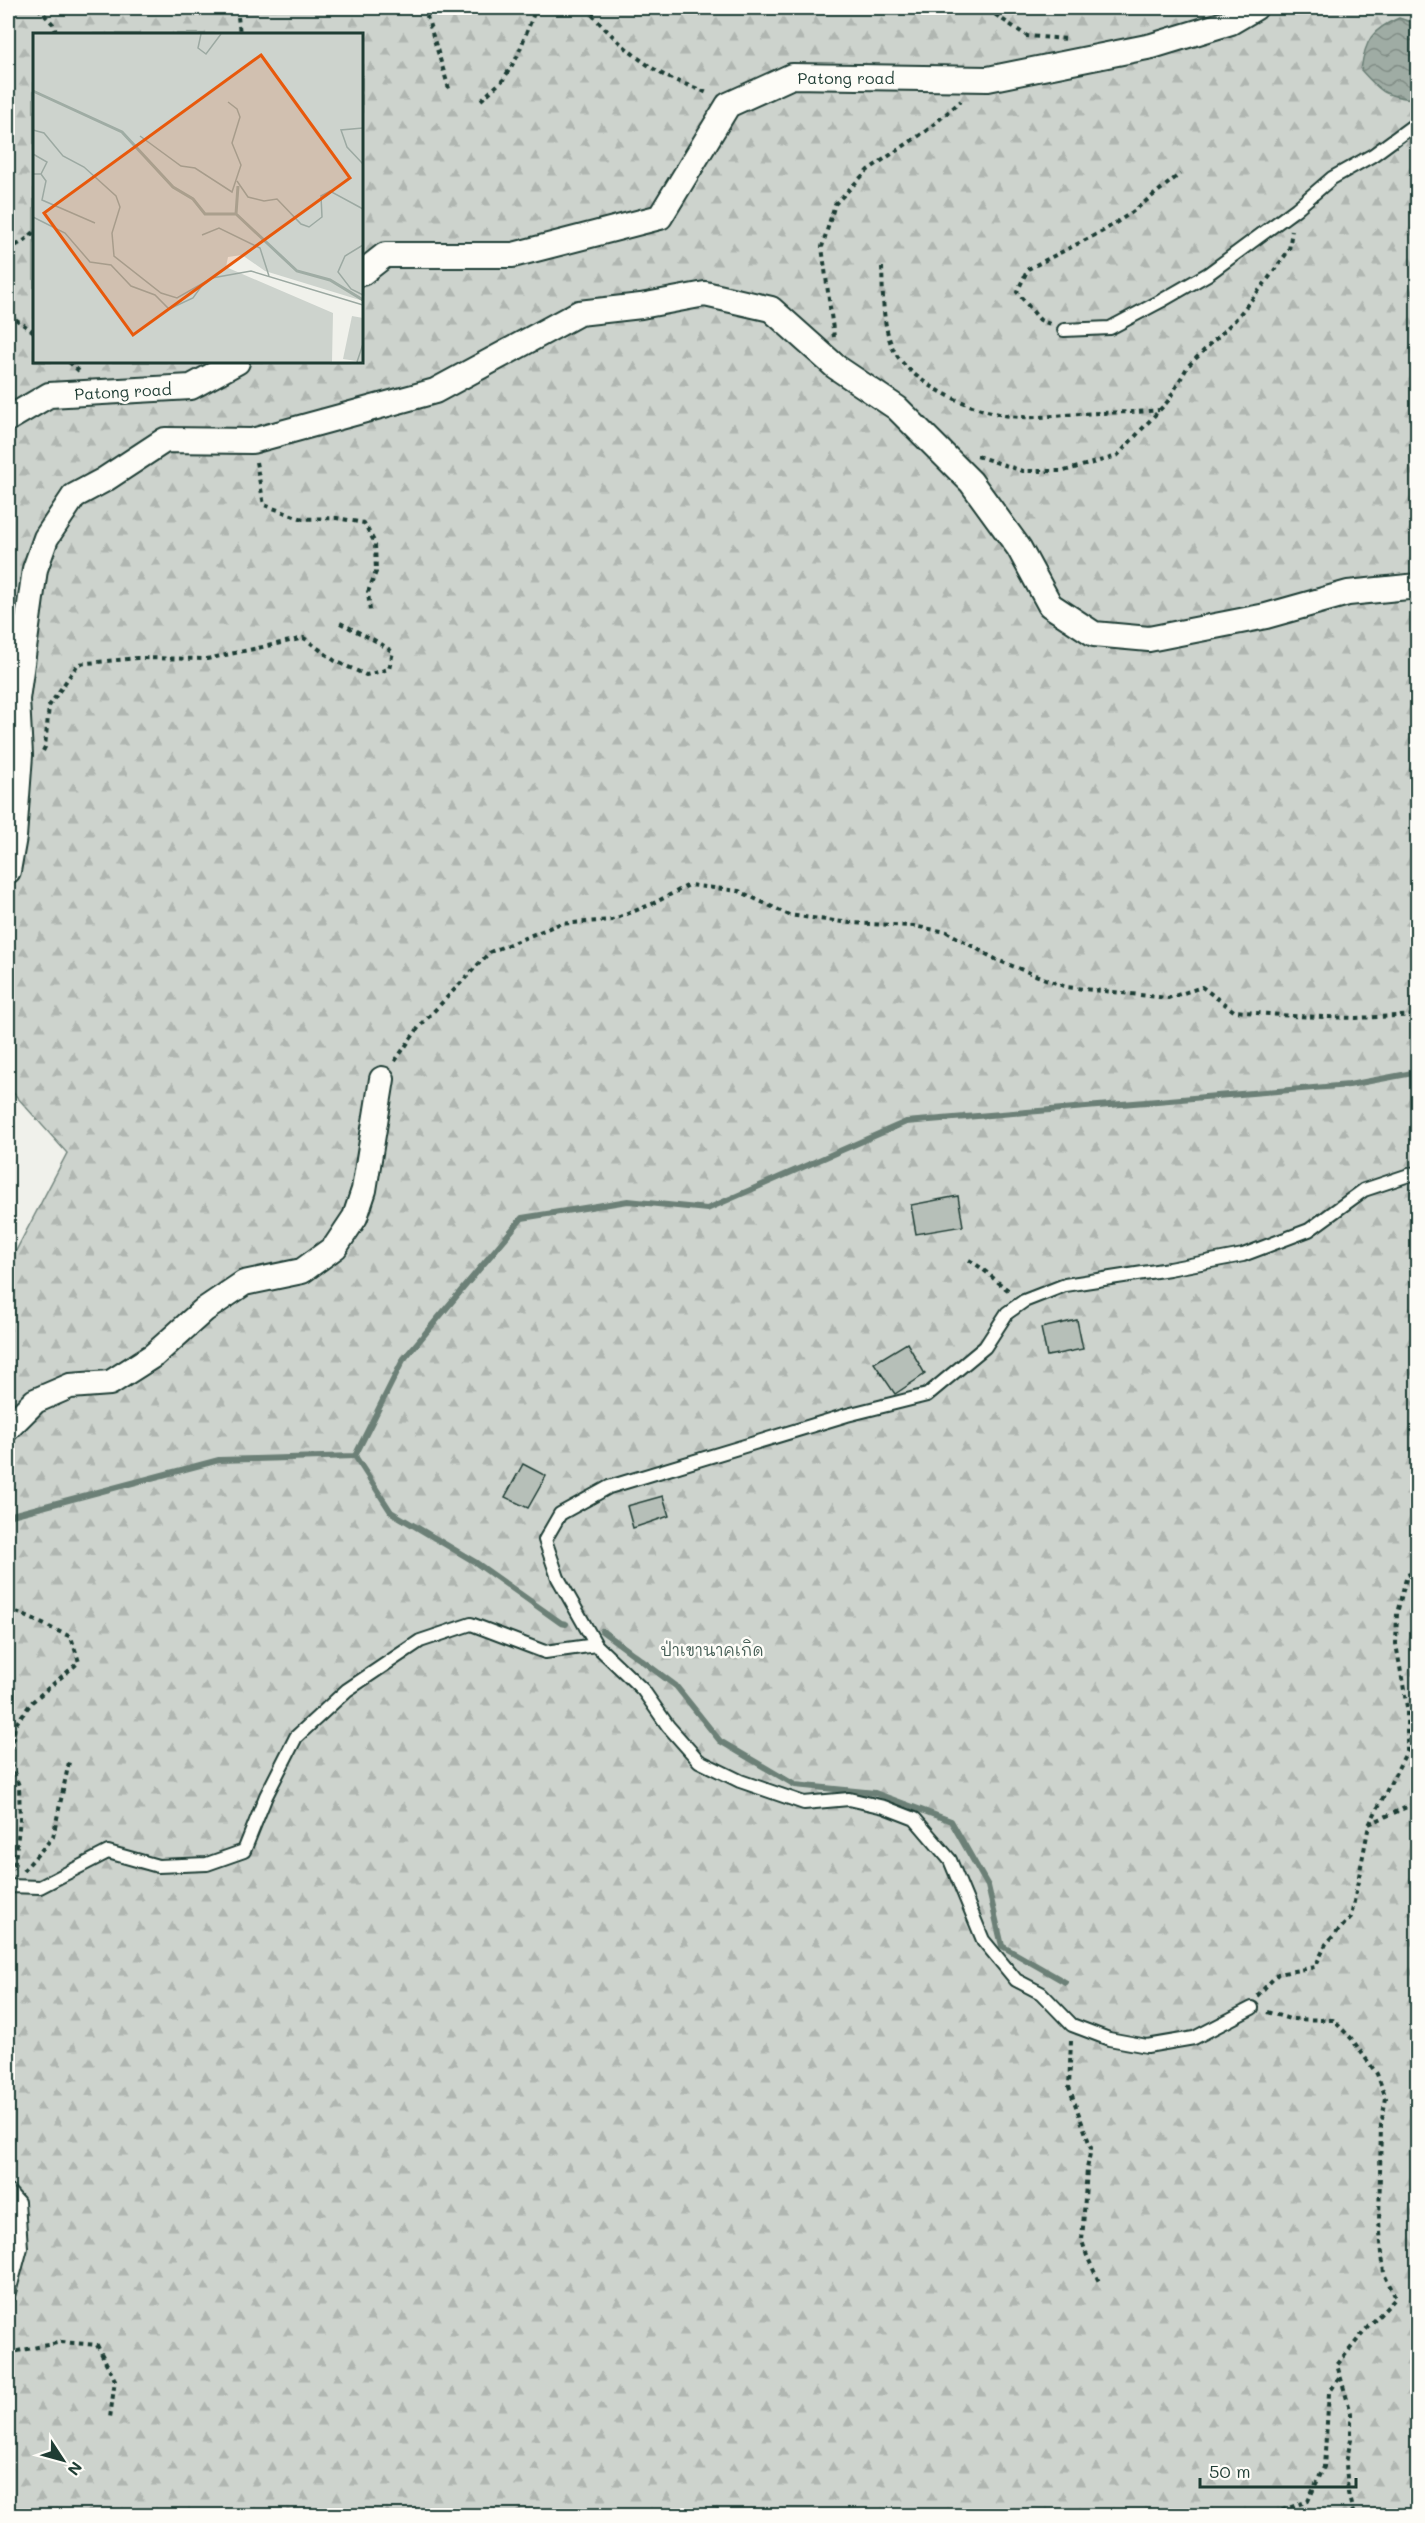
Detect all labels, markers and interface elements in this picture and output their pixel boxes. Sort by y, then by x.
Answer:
inset map [33,33,363,363]
street label: Patong road [797,67,895,88]
street label: Patong road [74,378,172,404]
park label: ป่าเขานาคเกิด [660,1639,764,1660]
north arrow [33,2430,93,2490]
scale bar [1200,2451,1356,2489]
text: N [63,2458,88,2480]
text: 50 m [1209,2459,1251,2483]

